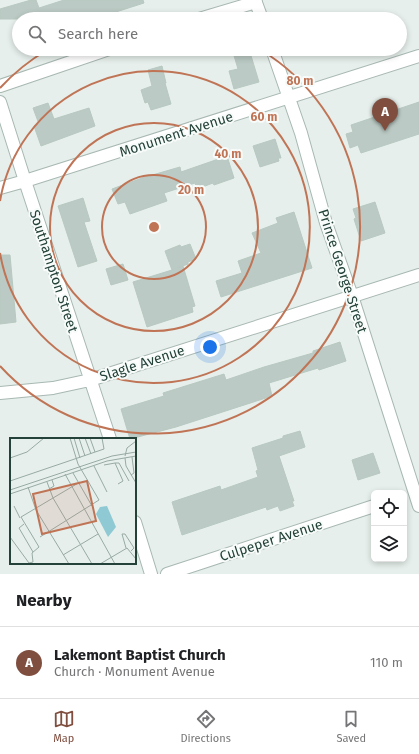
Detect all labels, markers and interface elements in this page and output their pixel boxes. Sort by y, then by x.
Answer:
search box [12,12,407,56]
icon: search [26,23,48,45]
text: Search here [58,25,138,43]
text: 80 m [287,74,313,88]
pin: A [372,98,398,131]
street label: Monument Avenue [117,108,235,161]
text: 60 m [251,110,277,124]
text: 40 m [215,147,241,161]
text: 20 m [178,183,204,197]
street label: Prince George Street [314,207,371,336]
street label: Southampton Street [26,208,82,336]
centre of rings [147,220,161,234]
your location [200,337,220,357]
street label: Slagle Avenue [98,342,187,385]
inset map [10,438,136,564]
map controls [371,490,407,562]
button: locate [371,490,407,526]
street label: Culpeper Avenue [217,516,325,565]
button: layers [371,526,407,562]
text: Nearby [16,590,71,611]
text: Lakemont Baptist Church [54,646,226,664]
text: A [25,655,33,670]
text: 110 m [370,655,403,670]
text: Church · Monument Avenue [54,664,215,679]
tab: Map [53,708,75,745]
tab: Directions [180,708,231,745]
tab: Saved [336,708,366,745]

